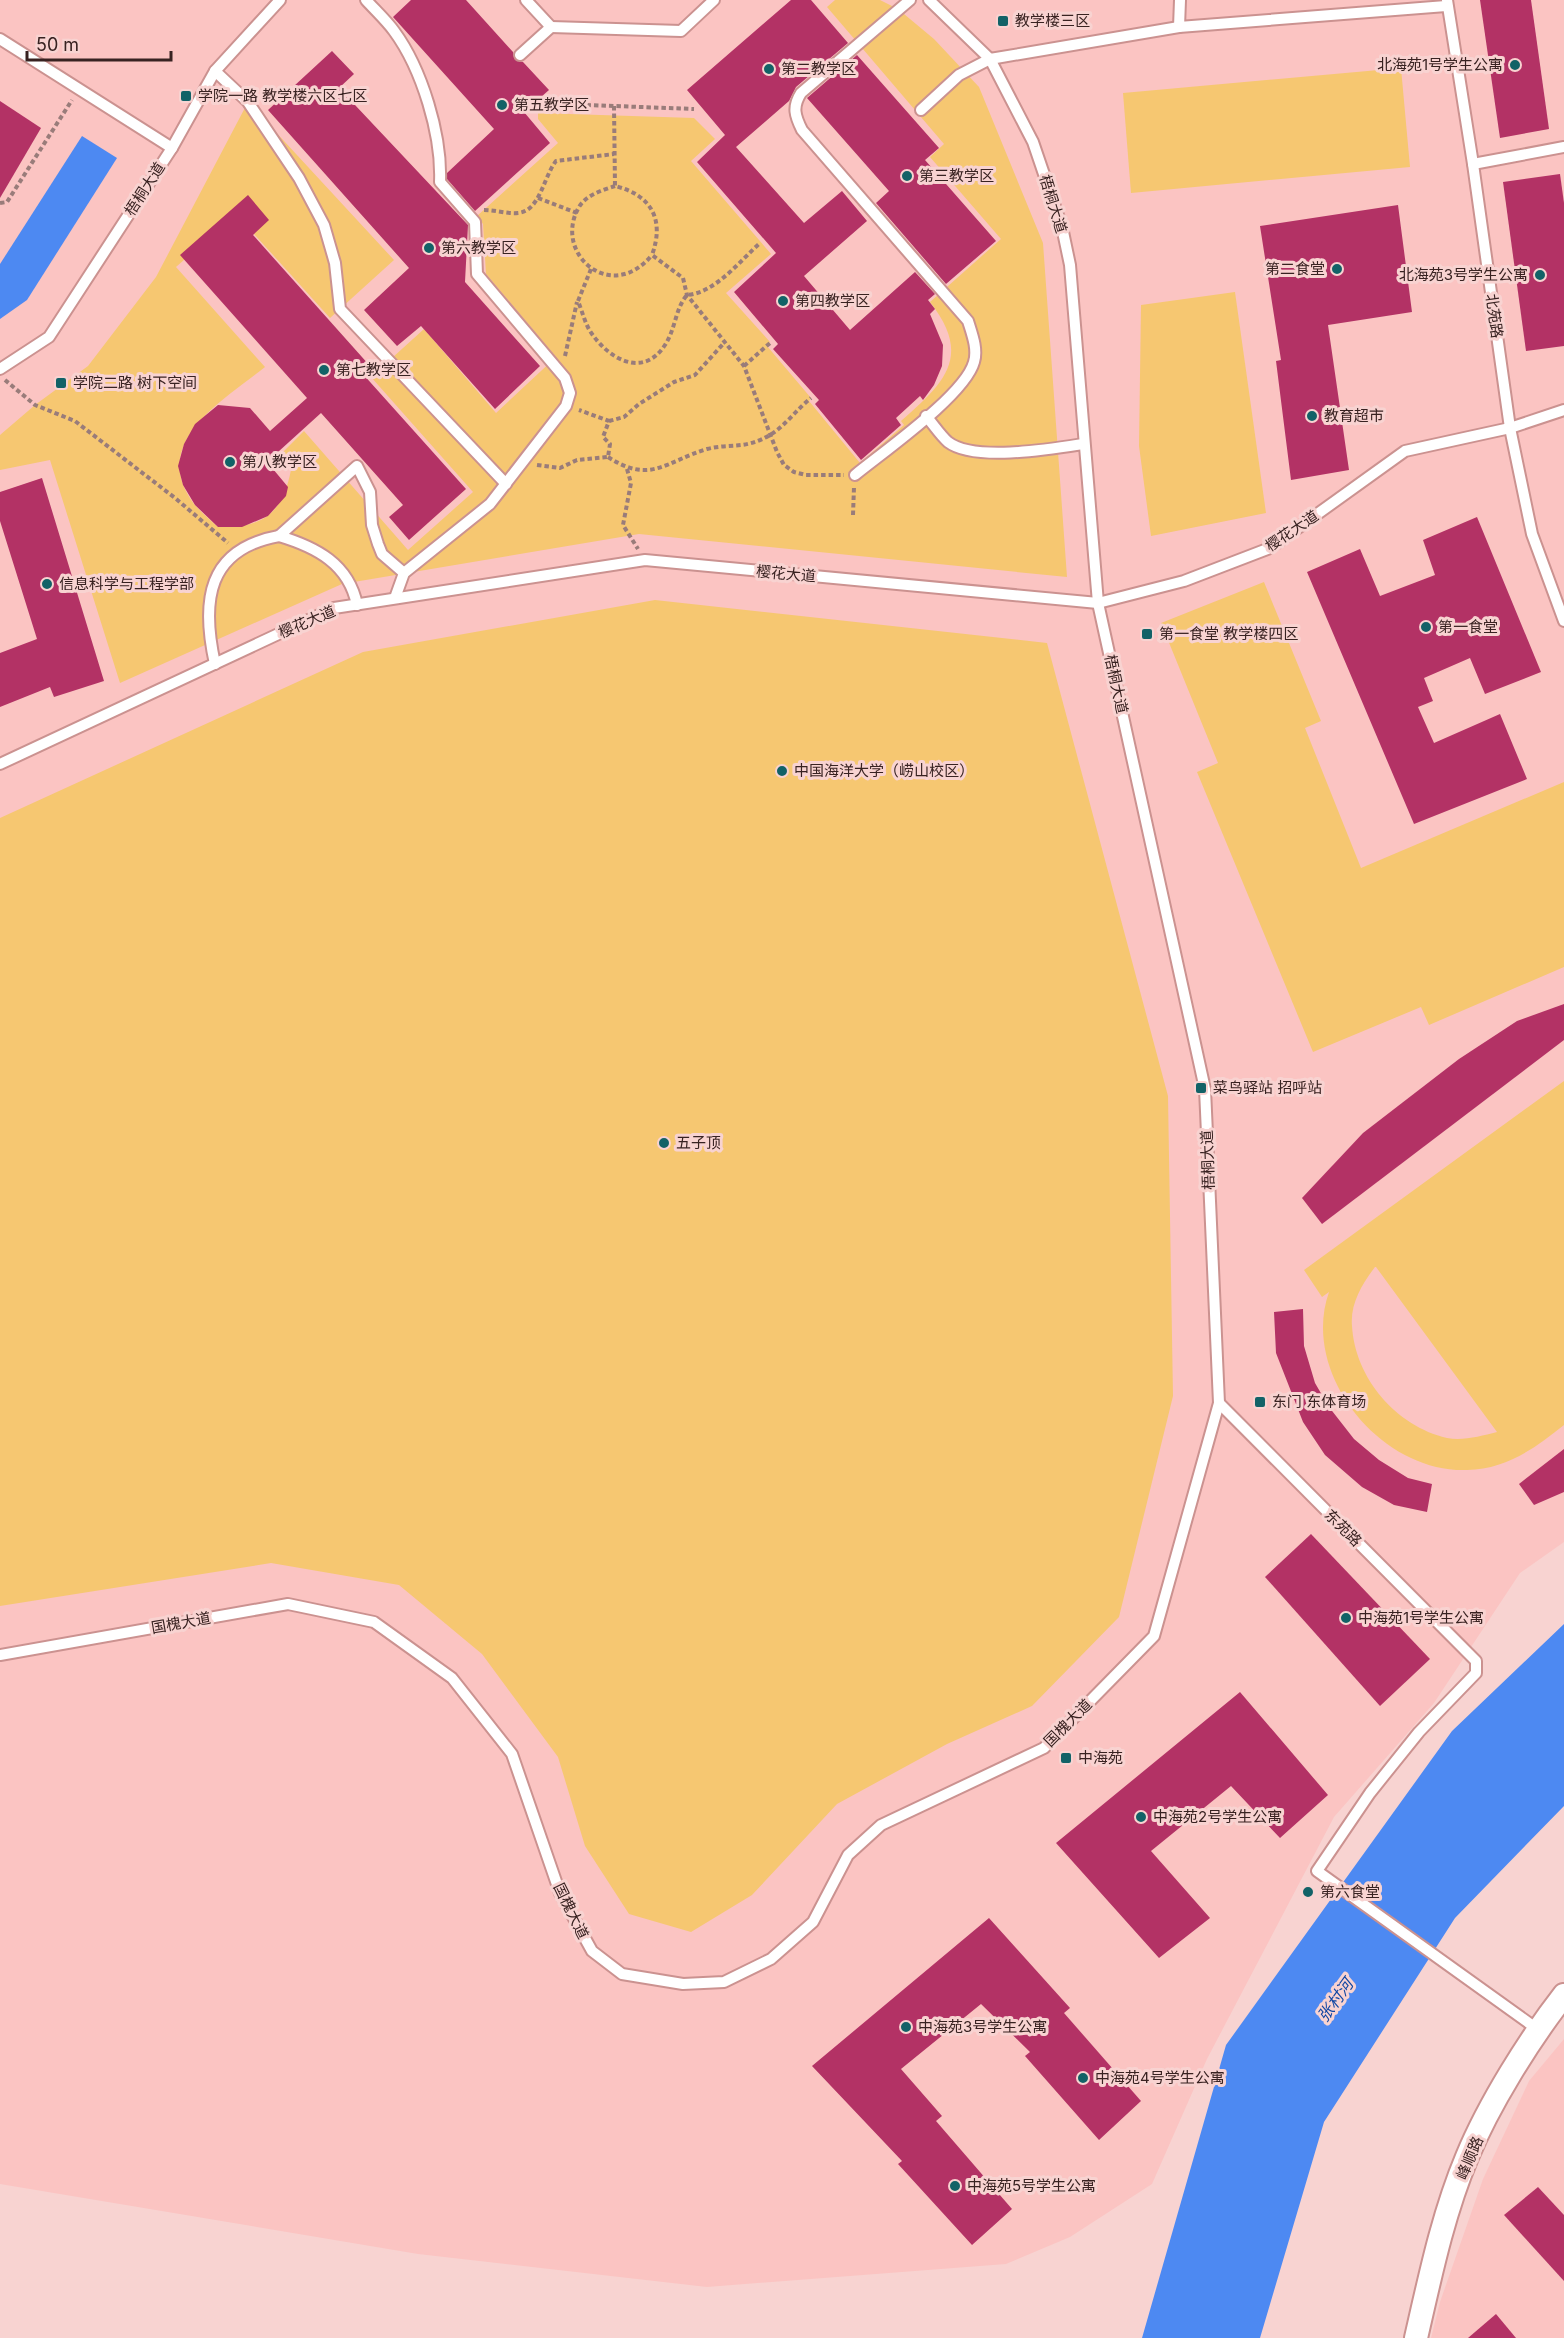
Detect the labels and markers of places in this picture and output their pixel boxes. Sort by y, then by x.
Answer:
place label: 教学楼三区 [1015,11,1090,30]
marker: 教学楼三区 [996,14,1010,28]
place label: 北海苑1号学生公寓 [1377,55,1503,74]
marker: 北海苑1号学生公寓 [1508,58,1522,72]
place label: 第二教学区 [781,59,856,78]
marker: 第二教学区 [762,62,776,76]
place label: 学院一路 教学楼六区七区 [198,86,367,105]
marker: 学院一路 教学楼六区七区 [179,89,193,103]
place label: 第五教学区 [514,95,589,114]
marker: 第五教学区 [495,98,509,112]
place label: 第三教学区 [919,166,994,185]
marker: 第三教学区 [900,169,914,183]
place label: 第六教学区 [441,238,516,257]
marker: 第六教学区 [422,241,436,255]
place label: 第二食堂 [1265,259,1325,278]
marker: 第二食堂 [1330,262,1344,276]
place label: 北海苑3号学生公寓 [1399,265,1528,284]
marker: 北海苑3号学生公寓 [1533,268,1547,282]
place label: 第四教学区 [795,291,870,310]
marker: 第四教学区 [776,294,790,308]
place label: 第七教学区 [336,360,411,379]
marker: 第七教学区 [317,363,331,377]
place label: 学院二路 树下空间 [73,373,197,392]
marker: 学院二路 树下空间 [54,376,68,390]
place label: 教育超市 [1324,406,1384,425]
marker: 教育超市 [1305,409,1319,423]
place label: 第八教学区 [242,452,317,471]
marker: 第八教学区 [223,455,237,469]
place label: 信息科学与工程学部 [59,574,194,593]
marker: 信息科学与工程学部 [40,577,54,591]
place label: 第一食堂 [1438,617,1498,636]
marker: 第一食堂 [1419,620,1433,634]
place label: 第一食堂 教学楼四区 [1159,624,1298,643]
marker: 第一食堂 教学楼四区 [1140,627,1154,641]
place label: 中国海洋大学（崂山校区） [794,761,974,780]
marker: 中国海洋大学（崂山校区） [775,764,789,778]
place label: 菜鸟驿站 招呼站 [1213,1078,1322,1097]
marker: 菜鸟驿站 招呼站 [1194,1081,1208,1095]
place label: 五子顶 [676,1133,721,1152]
marker: 五子顶 [657,1136,671,1150]
place label: 东门 东体育场 [1272,1392,1366,1411]
marker: 东门 东体育场 [1253,1395,1267,1409]
place label: 中海苑1号学生公寓 [1358,1608,1484,1627]
marker: 中海苑1号学生公寓 [1339,1611,1353,1625]
place label: 中海苑 [1078,1748,1123,1767]
marker: 中海苑 [1059,1751,1073,1765]
place label: 中海苑2号学生公寓 [1153,1807,1282,1826]
marker: 中海苑2号学生公寓 [1134,1810,1148,1824]
place label: 第六食堂 [1320,1882,1380,1901]
marker: 第六食堂 [1301,1885,1315,1899]
place label: 中海苑3号学生公寓 [918,2017,1047,2036]
marker: 中海苑3号学生公寓 [899,2020,913,2034]
place label: 中海苑4号学生公寓 [1095,2068,1225,2087]
marker: 中海苑4号学生公寓 [1076,2071,1090,2085]
place label: 中海苑5号学生公寓 [967,2176,1096,2195]
marker: 中海苑5号学生公寓 [948,2179,962,2193]

